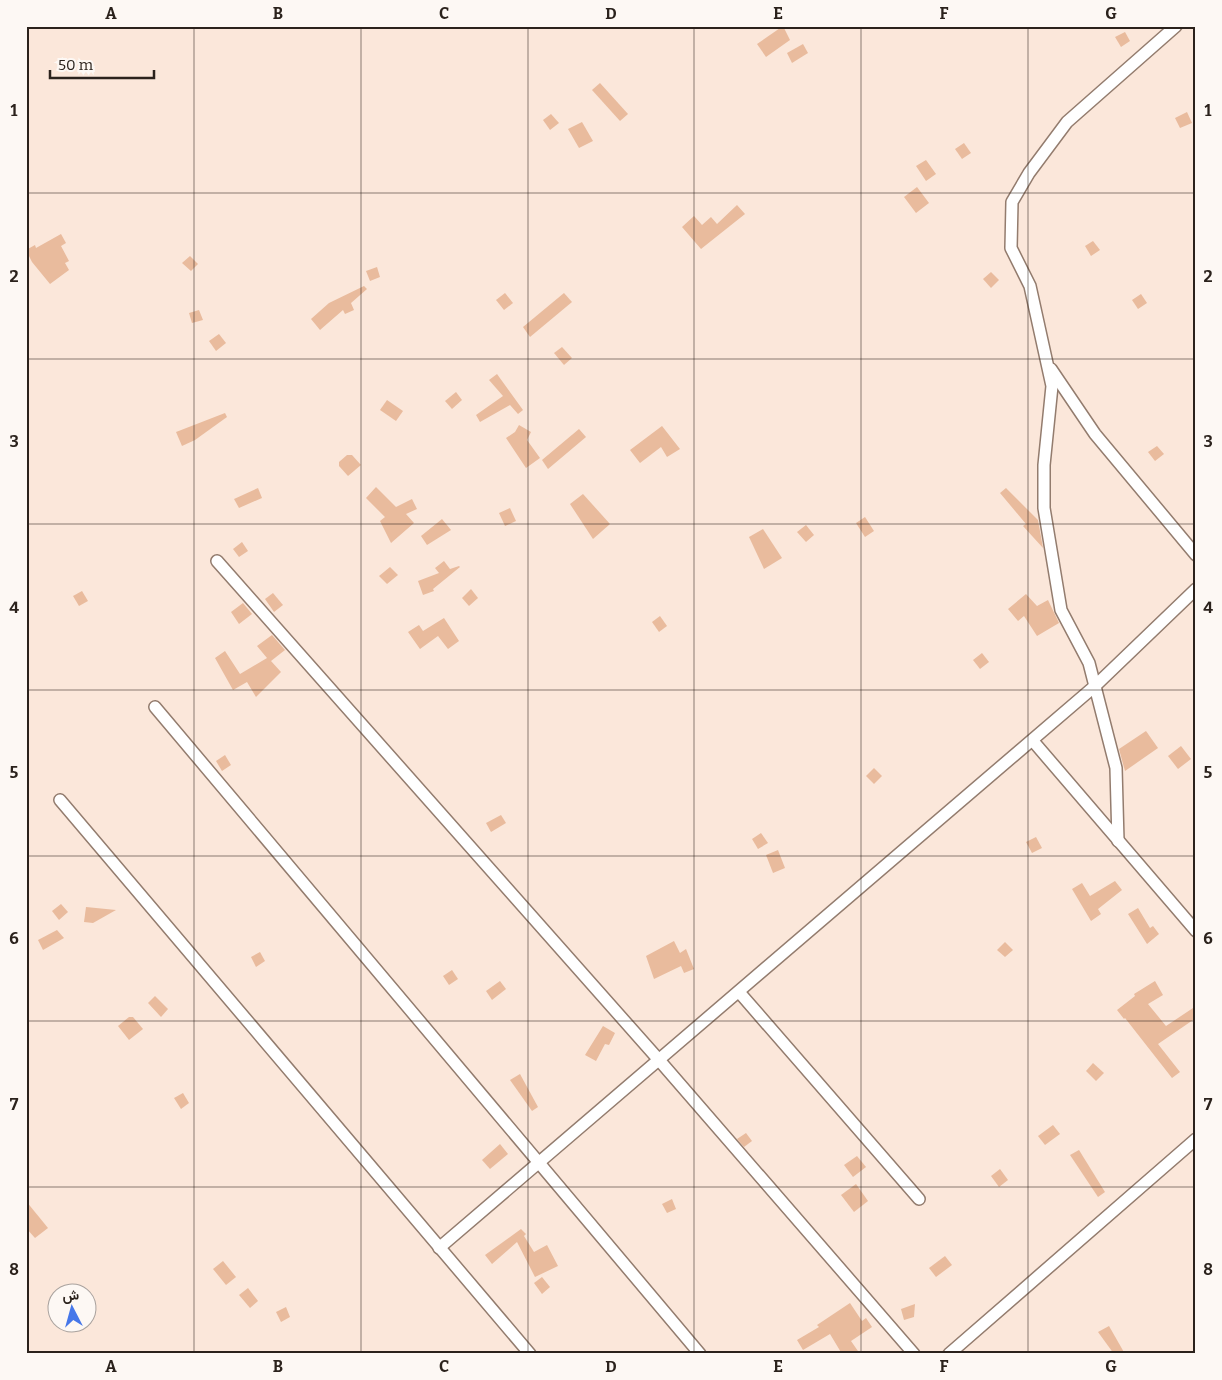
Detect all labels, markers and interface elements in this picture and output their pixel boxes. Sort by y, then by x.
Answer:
text: A [105,4,117,23]
text: B [273,4,283,23]
text: C [439,4,449,23]
text: D [605,4,617,23]
text: E [773,4,783,23]
text: F [940,4,949,23]
text: G [1105,4,1117,23]
scale bar [50,48,154,80]
text: 50 m [58,56,94,74]
text: 1 [11,101,18,120]
text: 1 [1205,101,1212,120]
text: 2 [9,267,19,286]
text: 2 [1203,267,1213,286]
text: 3 [9,432,19,451]
text: 3 [1203,432,1213,451]
text: 4 [9,598,19,617]
text: 4 [1203,598,1213,617]
text: 5 [10,763,19,782]
text: 5 [1204,763,1213,782]
text: 6 [9,929,19,948]
text: 6 [1203,929,1213,948]
text: 7 [10,1095,19,1114]
text: 7 [1204,1095,1213,1114]
text: 8 [9,1260,19,1279]
text: 8 [1203,1260,1213,1279]
north arrow [48,1282,98,1332]
text: ش [61,1286,80,1305]
text: A [105,1357,117,1376]
text: B [273,1357,283,1376]
text: C [439,1357,449,1376]
text: D [605,1357,617,1376]
text: E [773,1357,783,1376]
text: F [940,1357,949,1376]
text: G [1105,1357,1117,1376]

